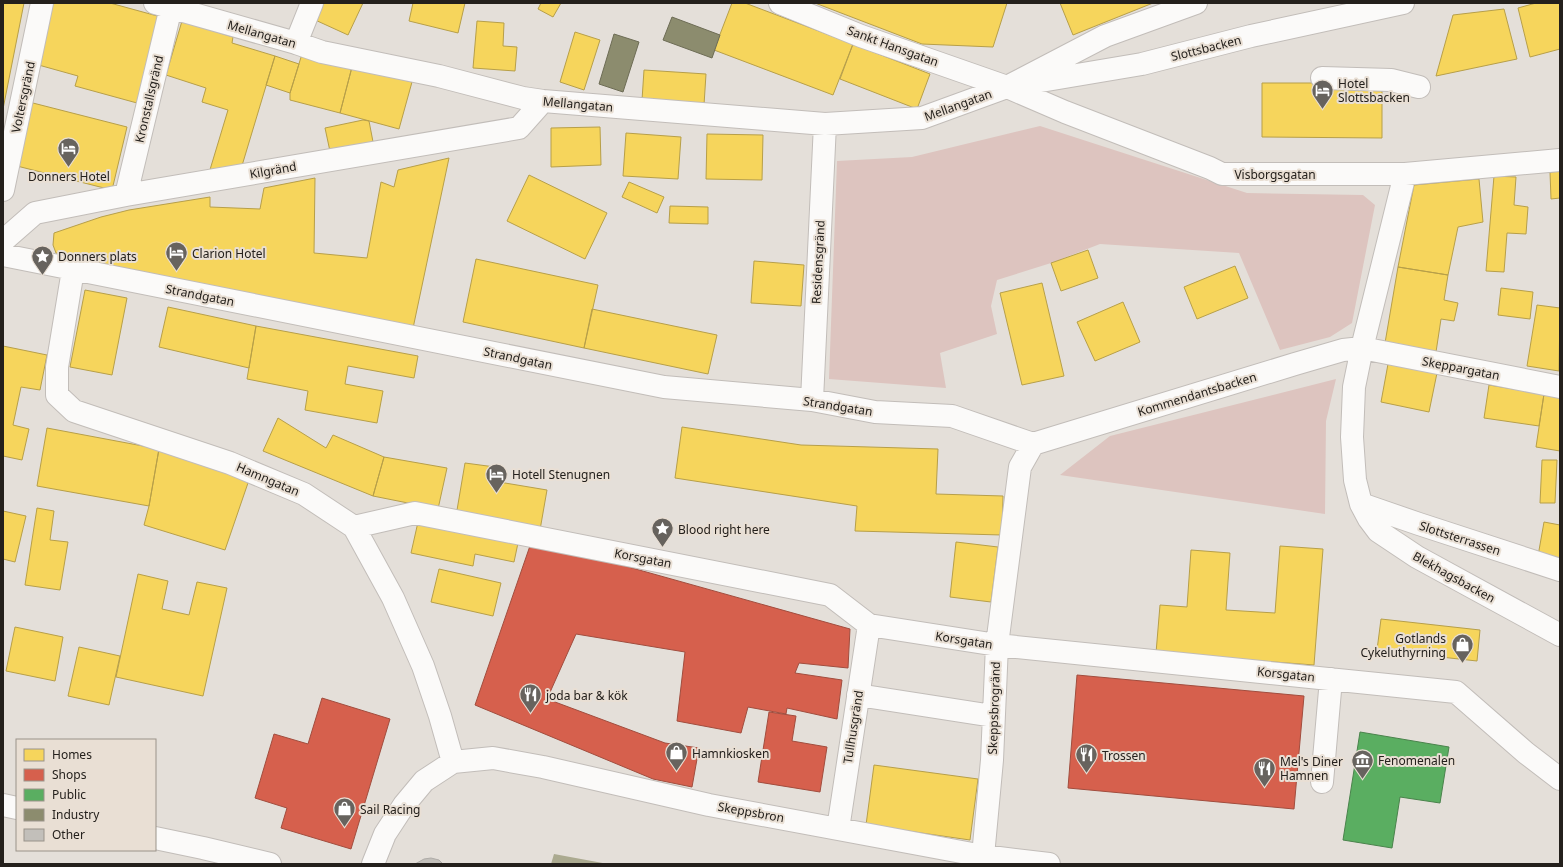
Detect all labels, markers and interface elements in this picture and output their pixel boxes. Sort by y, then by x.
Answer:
street label: Mellangatan [226,16,298,52]
street label: Sankt Hansgatan [845,22,941,70]
street label: Slottsbacken [1169,31,1243,65]
street label: Kronstallsgränd [131,54,167,144]
street label: Voltersgränd [7,60,39,134]
place label: Hotel Slottsbacken [1338,75,1410,106]
hotel icon: Hotel Slottsbacken [1309,77,1335,110]
street label: Mellangatan [922,85,994,125]
street label: Mellangatan [542,92,614,116]
hotel icon: Donners Hotel [56,136,82,169]
street label: Kilgränd [248,158,298,182]
street label: Visborgsgatan [1234,166,1316,183]
place label: Donners Hotel [28,168,110,185]
street label: Residensgränd [807,220,829,304]
hotel icon: Clarion Hotel [164,240,190,273]
place icon: Donners plats [30,243,56,276]
place label: Clarion Hotel [192,245,266,262]
place label: Donners plats [58,248,137,265]
street label: Strandgatan [164,280,236,310]
street label: Strandgatan [482,342,554,374]
street label: Skeppargatan [1421,352,1501,384]
street label: Kommendantsbacken [1136,368,1258,420]
street label: Strandgatan [802,392,874,420]
street label: Hamngatan [234,458,302,500]
hotel icon: Hotell Stenugnen [484,461,510,494]
place label: Hotell Stenugnen [512,466,610,483]
place icon: Blood right here [649,516,675,549]
street label: Slottsterrassen [1417,517,1503,559]
place label: Blood right here [678,521,770,538]
street label: Korsgatan [613,544,673,572]
street label: Blekhagsbacken [1410,547,1498,607]
street label: Korsgatan [934,627,994,653]
place label: Gotlands Cykeluthyrning [1360,630,1446,661]
shop icon: Gotlands Cykeluthyrning [1449,632,1475,665]
street label: Skeppsbrogränd [984,661,1004,755]
street label: Korsgatan [1256,663,1316,685]
restaurant icon: joda bar & kök [517,682,543,715]
place label: joda bar & kök [545,687,628,704]
street label: Tullhusgränd [839,689,867,765]
legend [16,739,156,851]
shop icon: Hamnkiosken [664,740,690,773]
restaurant icon: Trossen [1074,742,1100,775]
place label: Hamnkiosken [692,745,769,762]
text: Homes [52,746,92,763]
place label: Trossen [1102,747,1146,764]
museum icon: Fenomenalen [1350,747,1376,780]
place label: Fenomenalen [1378,752,1455,769]
place label: Mel's Diner Hamnen [1280,753,1343,784]
restaurant icon: Mel's Diner Hamnen [1252,755,1278,788]
text: Shops [52,766,87,783]
text: Public [52,786,86,803]
shop icon: Sail Racing [331,796,357,829]
street label: Skeppsbron [717,798,785,826]
place label: Sail Racing [360,801,420,818]
text: Industry [52,806,100,823]
text: Other [52,826,85,843]

